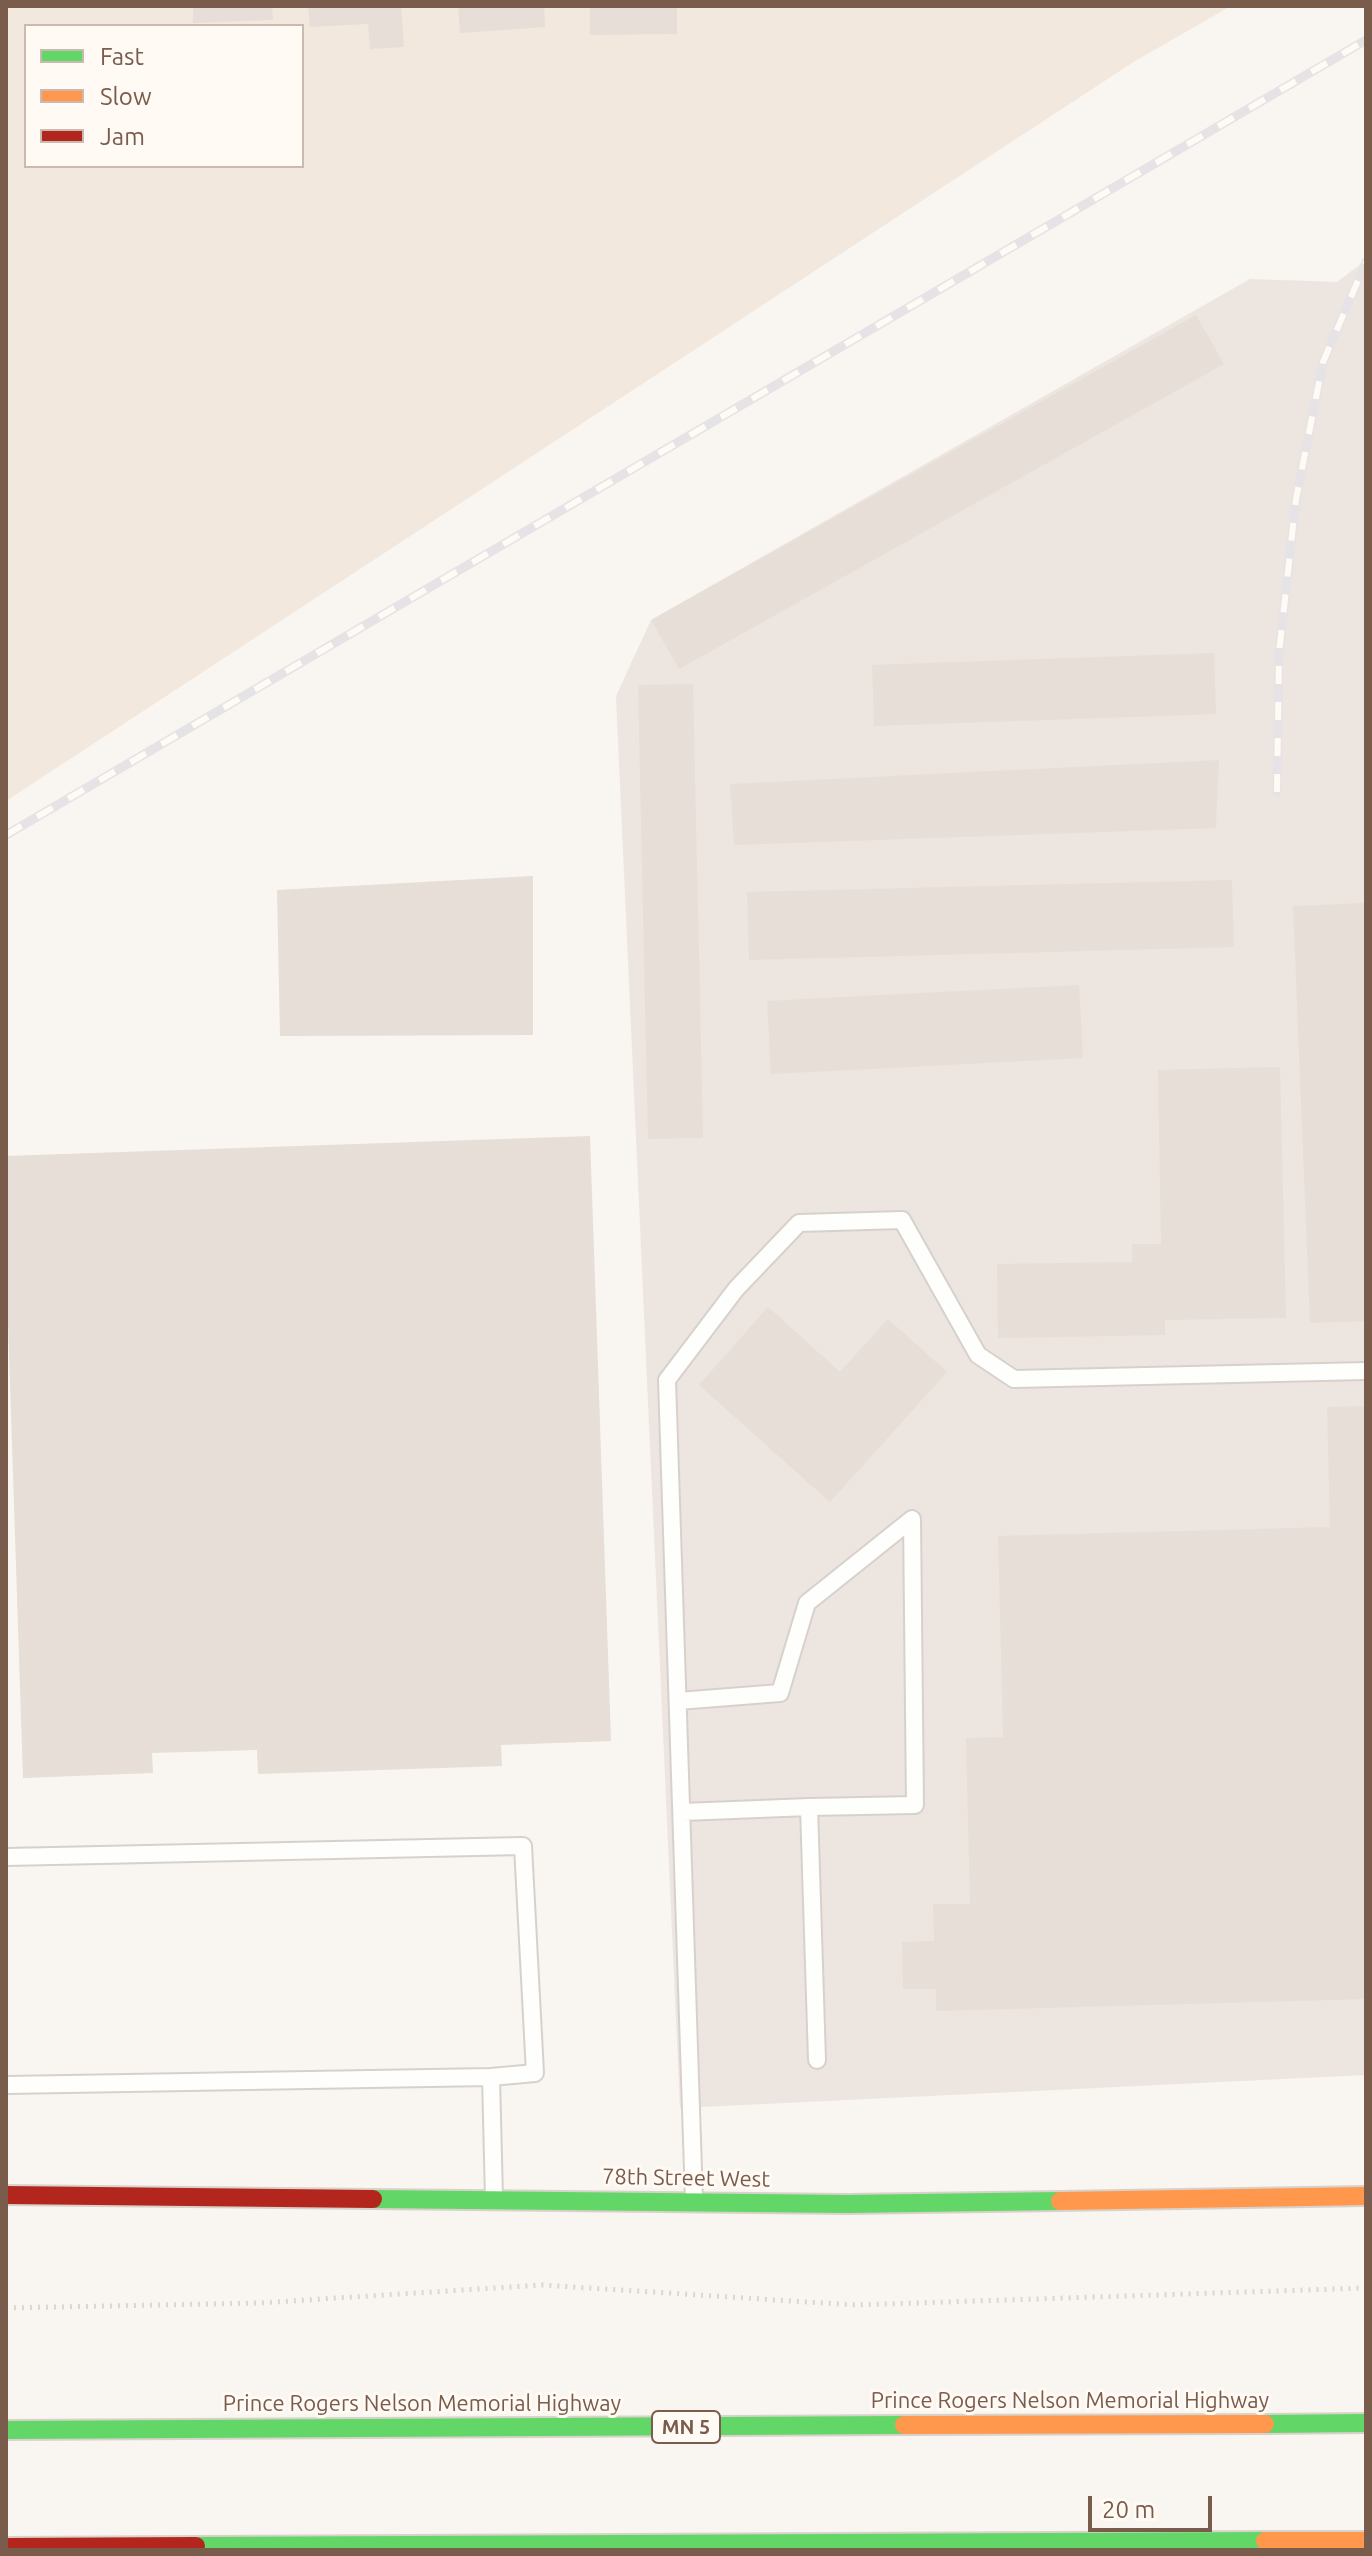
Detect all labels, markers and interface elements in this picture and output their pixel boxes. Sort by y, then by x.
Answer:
legend [24,24,304,168]
text: Fast [100,43,144,70]
text: Slow [100,83,152,110]
text: Jam [100,123,145,150]
street label: 78th Street West [602,2163,770,2193]
street label: Prince Rogers Nelson Memorial Highway [871,2388,1269,2414]
street label: Prince Rogers Nelson Memorial Highway [223,2391,621,2417]
road number: MN 5 [652,2411,720,2443]
scale bar [1092,2480,1216,2530]
text: 20 m [1102,2496,1155,2523]

